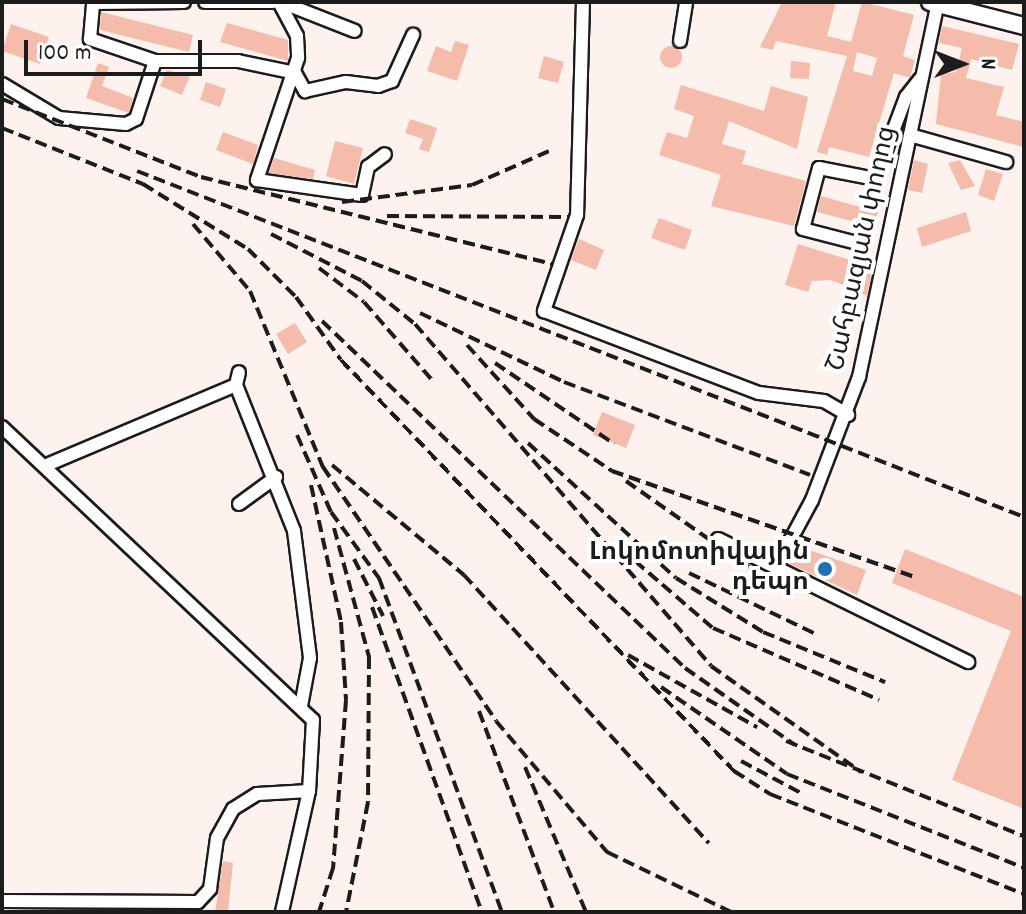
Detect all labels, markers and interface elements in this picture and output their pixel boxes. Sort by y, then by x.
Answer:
scale bar [28,24,206,74]
north arrow [922,24,1002,104]
text: 100 m [38,37,91,71]
text: N [971,59,1002,69]
street label: Շահբազյան փողոց [822,124,904,374]
place label: Լոկոմոտիվային դեպո [589,538,809,600]
marker: Լոկոմոտիվային դեպո [816,560,834,578]

